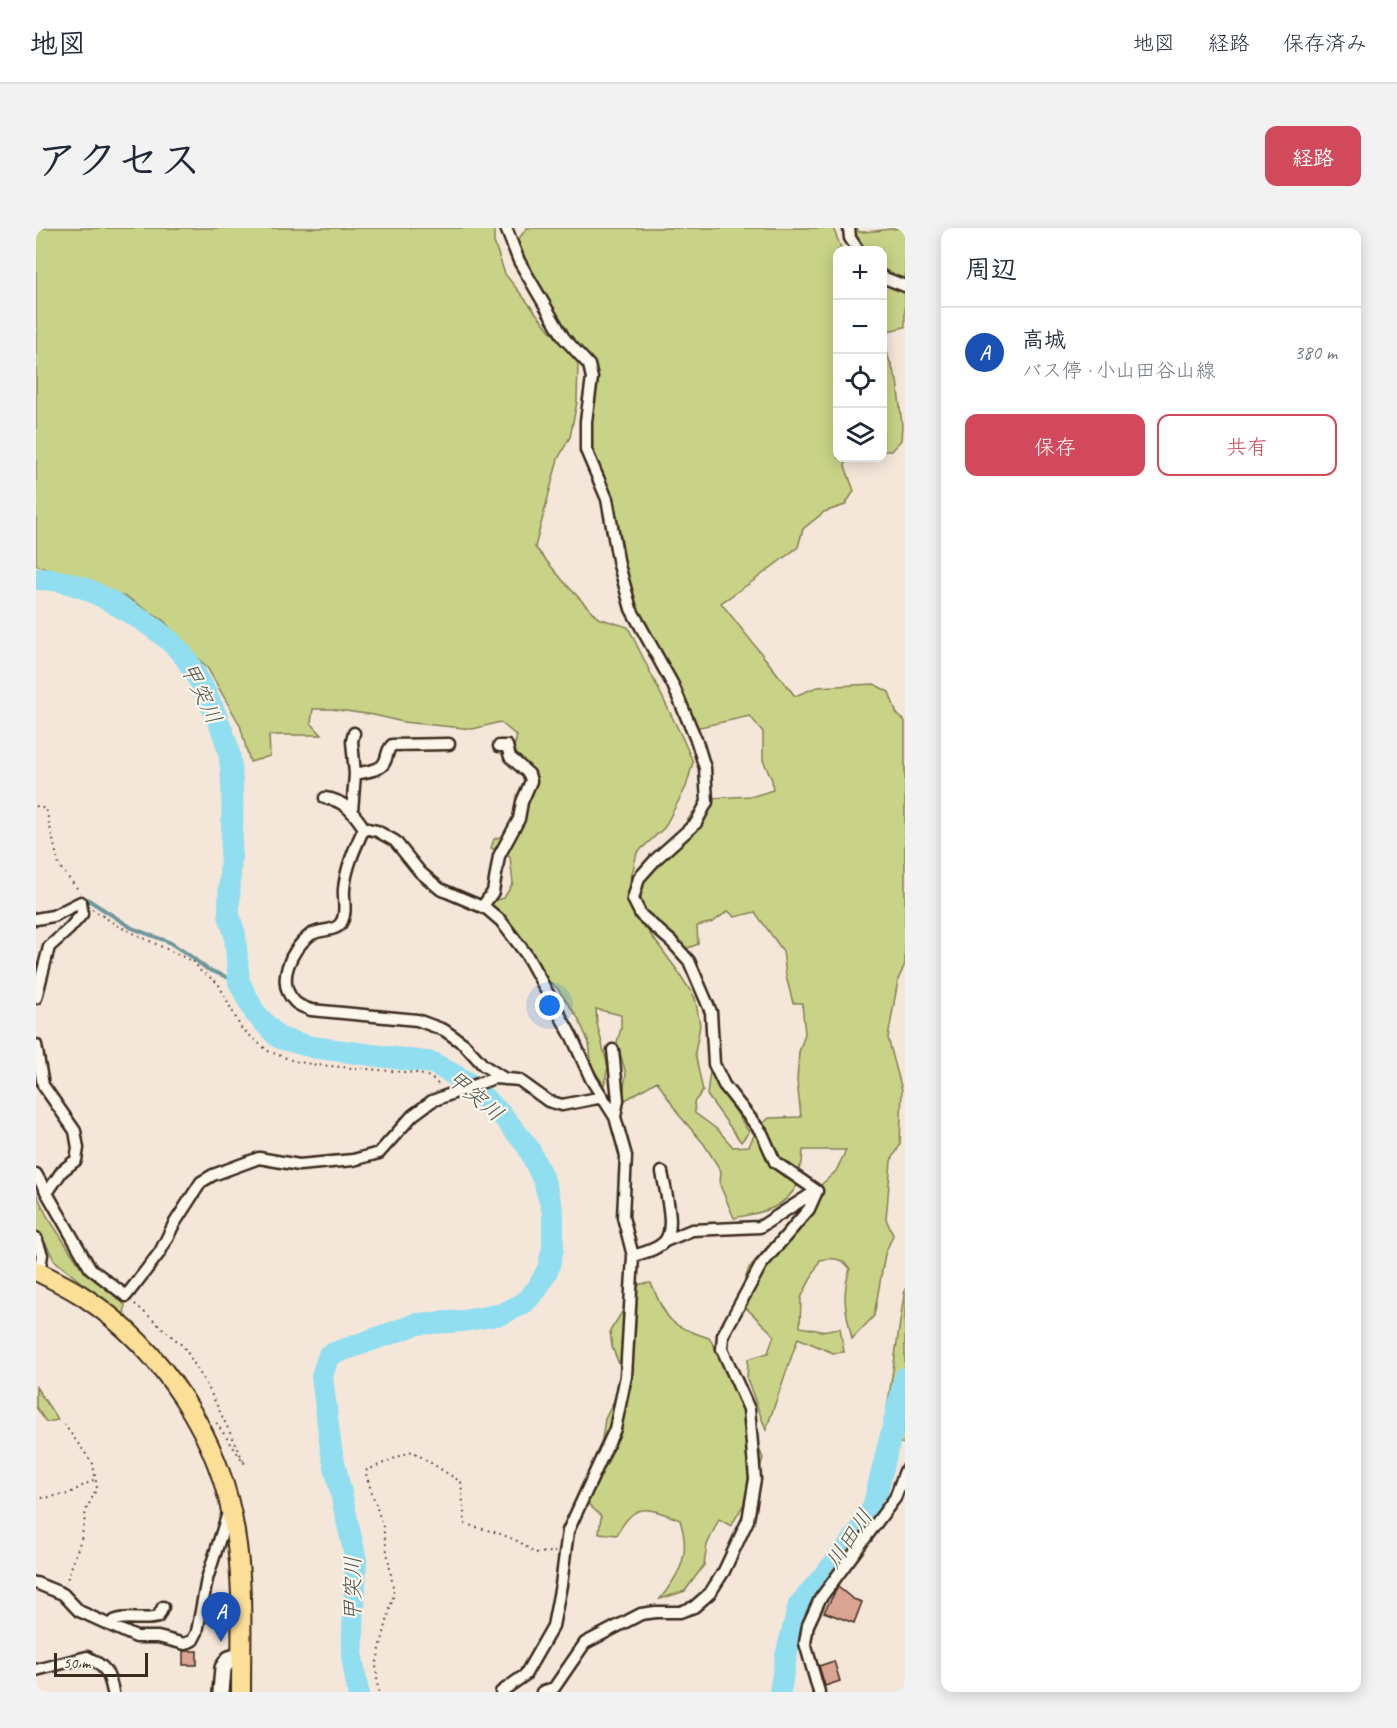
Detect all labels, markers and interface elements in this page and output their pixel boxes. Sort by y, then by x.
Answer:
text: 地図 [30,26,86,61]
text: 地図 [1133,30,1175,56]
text: 経路 [1208,30,1250,56]
text: 保存済み [1283,30,1367,56]
button: 経路 [1265,126,1361,186]
text: アクセス [36,134,201,187]
map controls [833,246,887,462]
button: + [833,246,887,300]
text: 周辺 [965,253,1017,286]
button: − [833,300,887,354]
text: 高城 [1022,326,1066,354]
text: A [979,340,990,365]
text: 380 m [1294,340,1337,365]
button: locate [833,354,887,408]
text: バス停 · 小山田谷山線 [1022,358,1215,383]
button: layers [833,408,887,462]
button: 保存 [965,414,1145,476]
button: 共有 [1157,414,1337,476]
water label: 甲突川 [174,657,228,729]
your location [535,991,564,1020]
water label: 甲突川 [441,1064,509,1128]
water label: 川田川 [819,1504,879,1574]
water label: 甲突川 [339,1556,367,1622]
pin: A [202,1592,240,1642]
scale bar [54,1650,148,1678]
text: 50 m [63,1653,90,1673]

